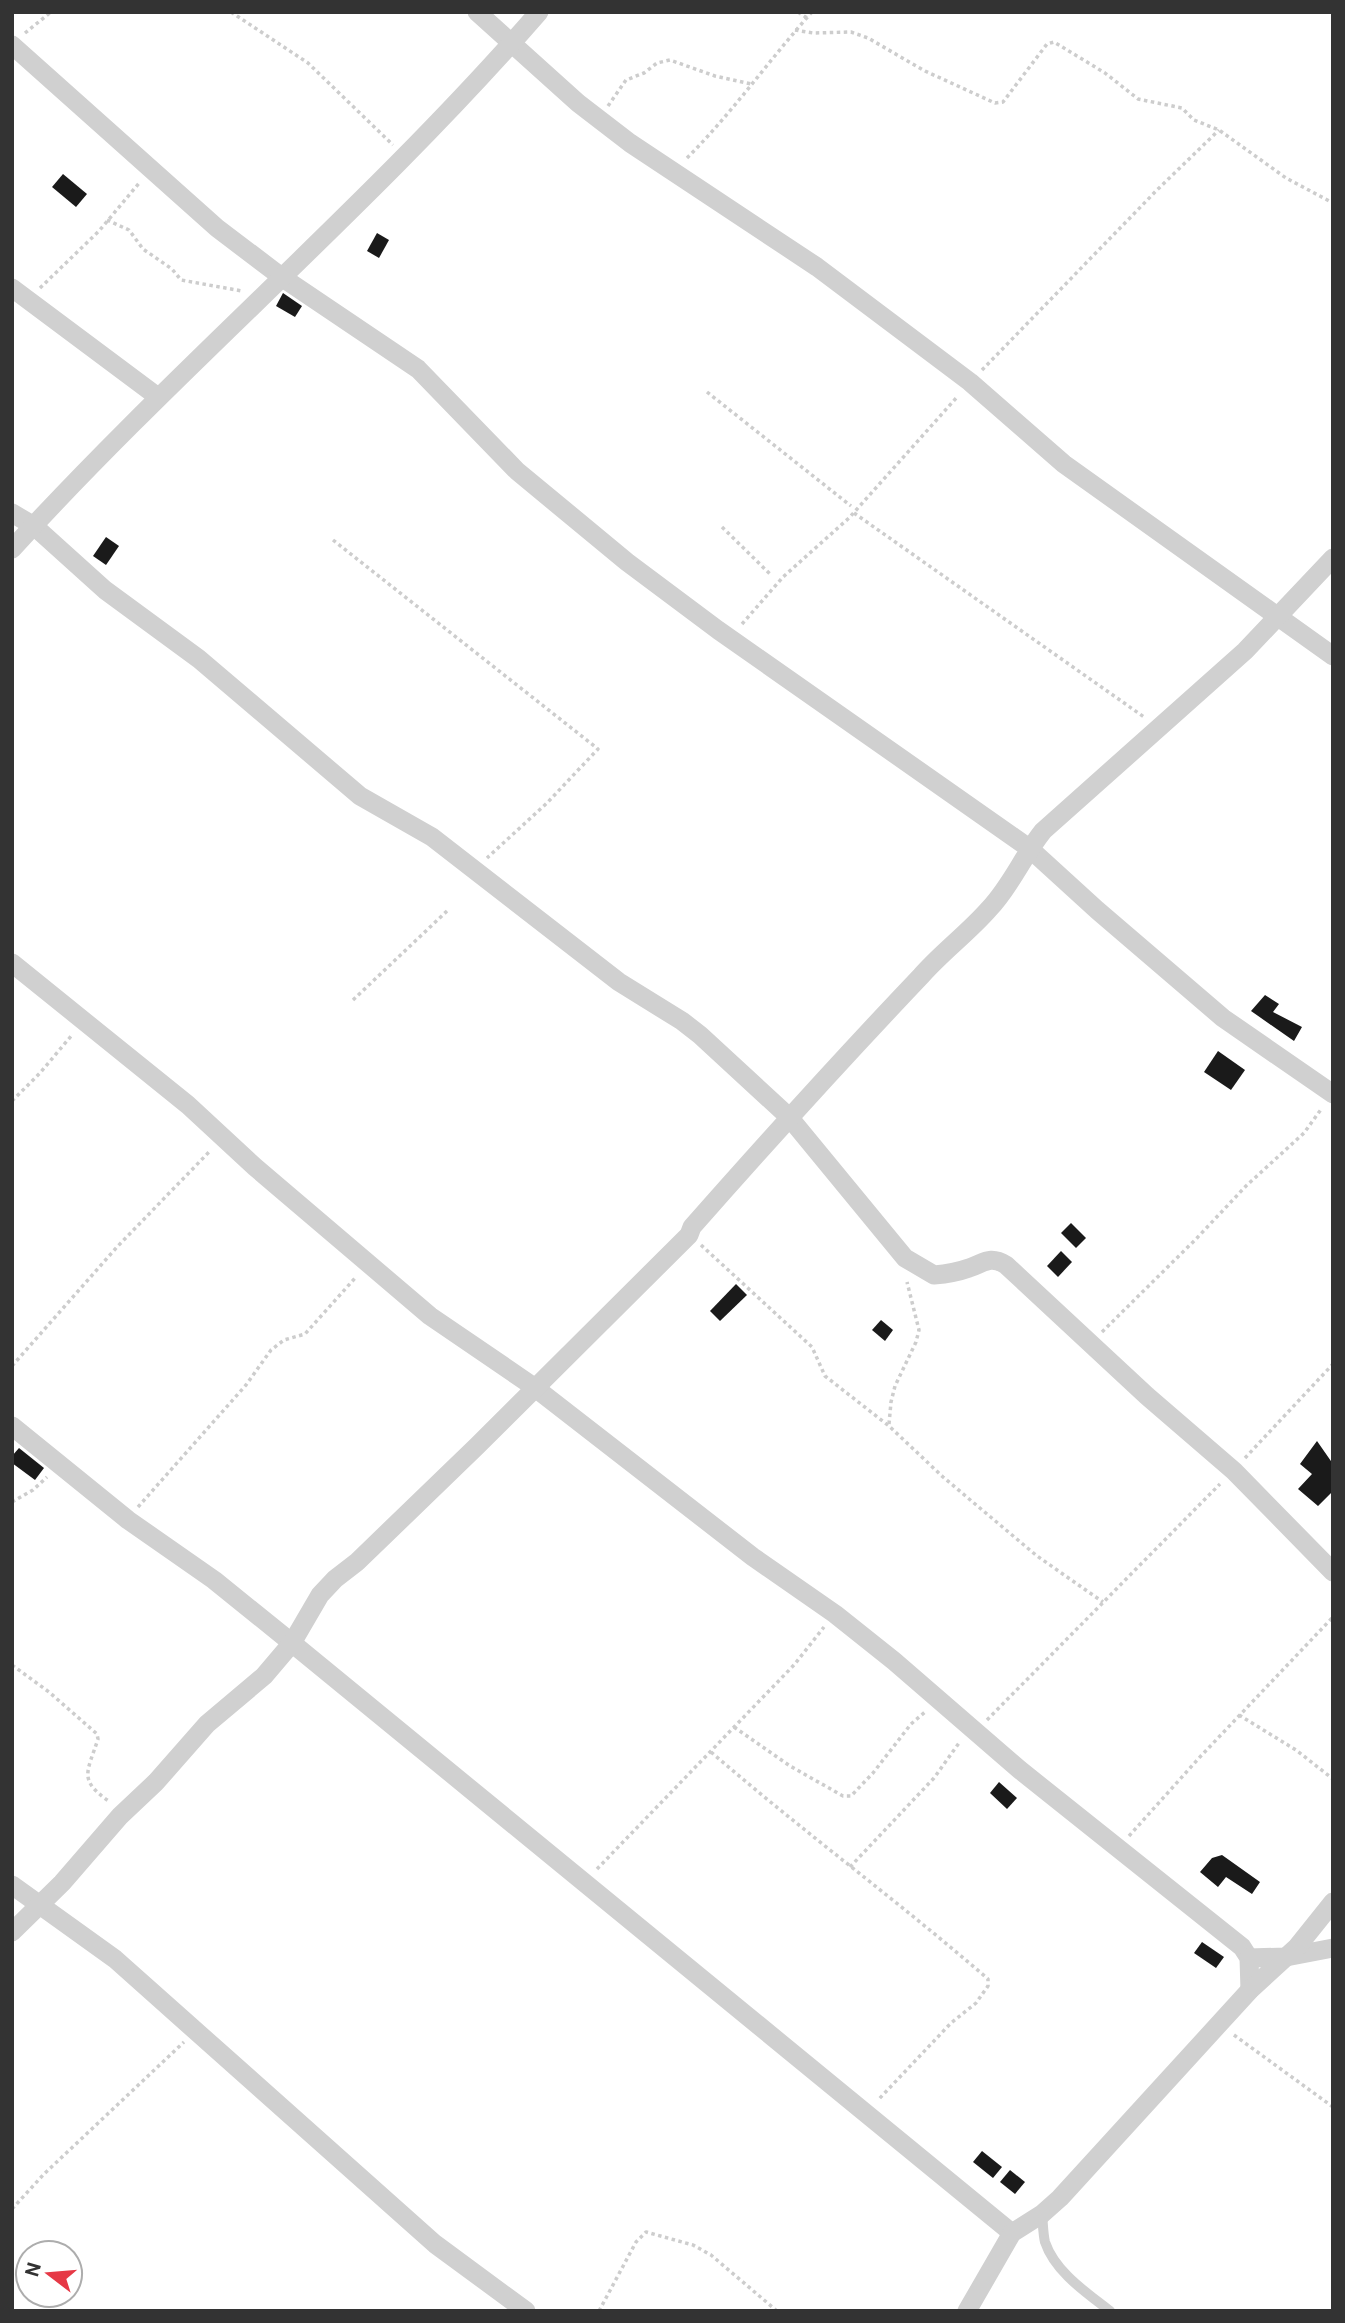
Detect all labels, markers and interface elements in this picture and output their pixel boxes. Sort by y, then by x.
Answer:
north arrow [14,2239,84,2309]
text: N [20,2260,46,2279]

